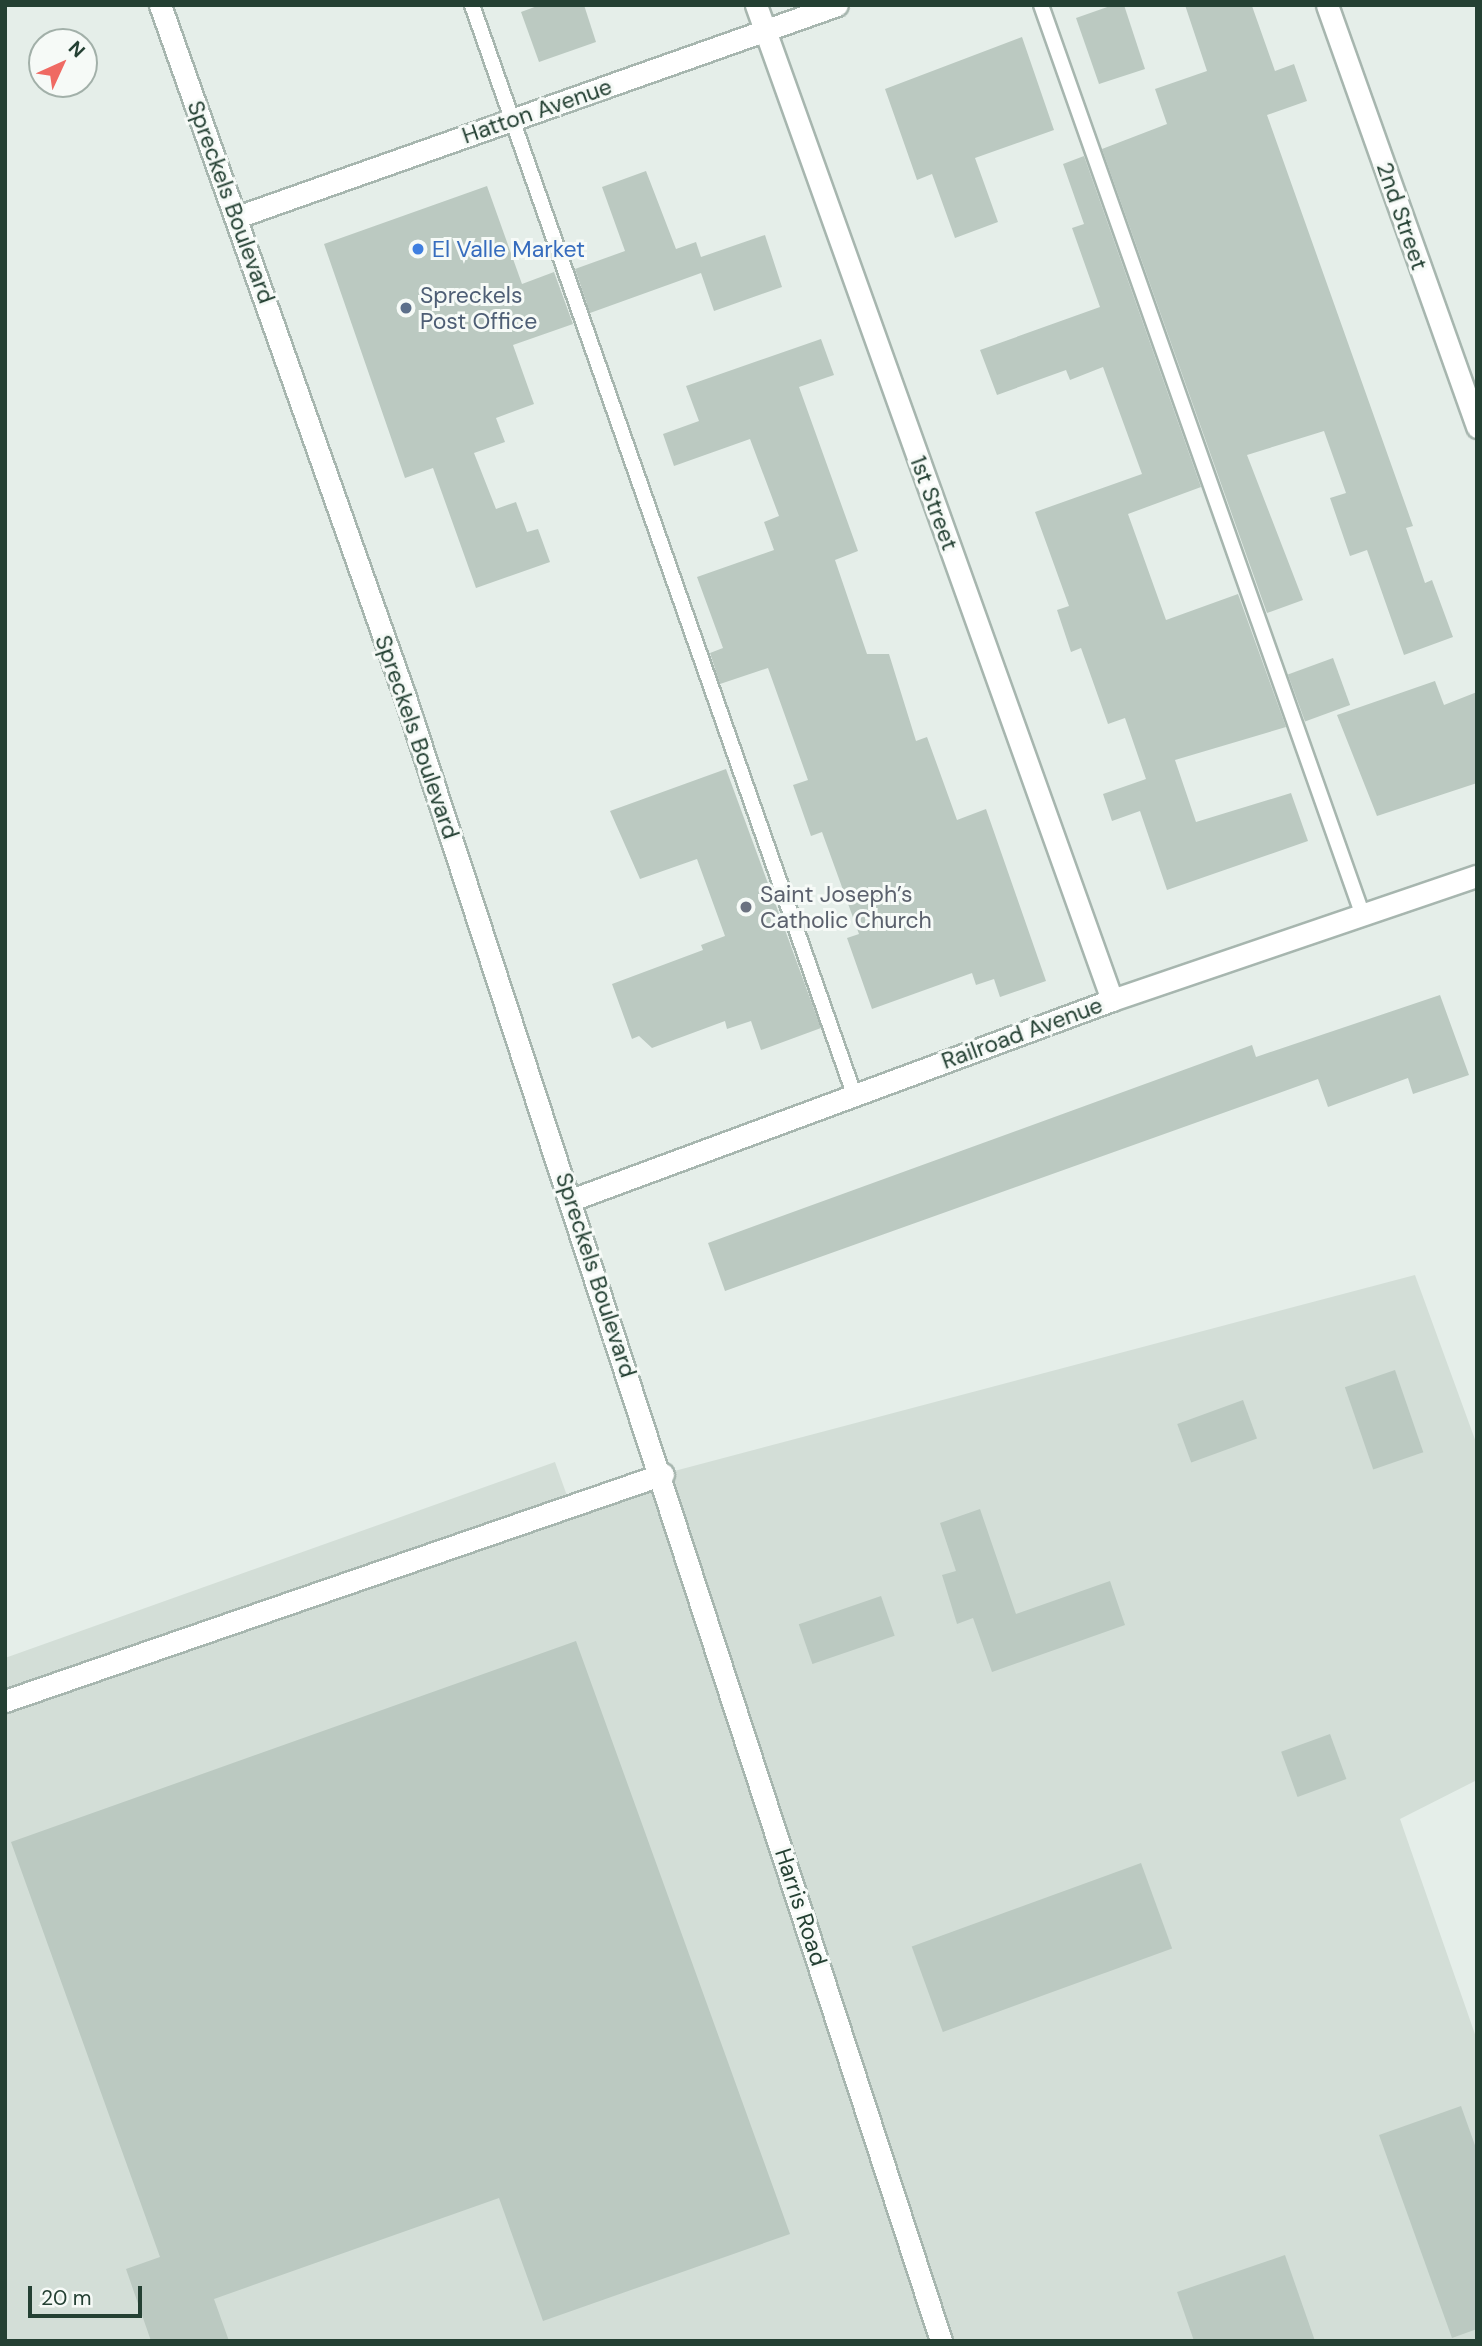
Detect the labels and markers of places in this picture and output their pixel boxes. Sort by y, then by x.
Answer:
place label: El Valle Market [432,235,585,263]
marker: El Valle Market [410,241,426,257]
place label: Spreckels Post Office [420,281,537,335]
marker: Spreckels Post Office [398,300,414,316]
place label: Saint Joseph’s Catholic Church [760,880,932,934]
marker: Saint Joseph’s Catholic Church [738,899,754,915]

